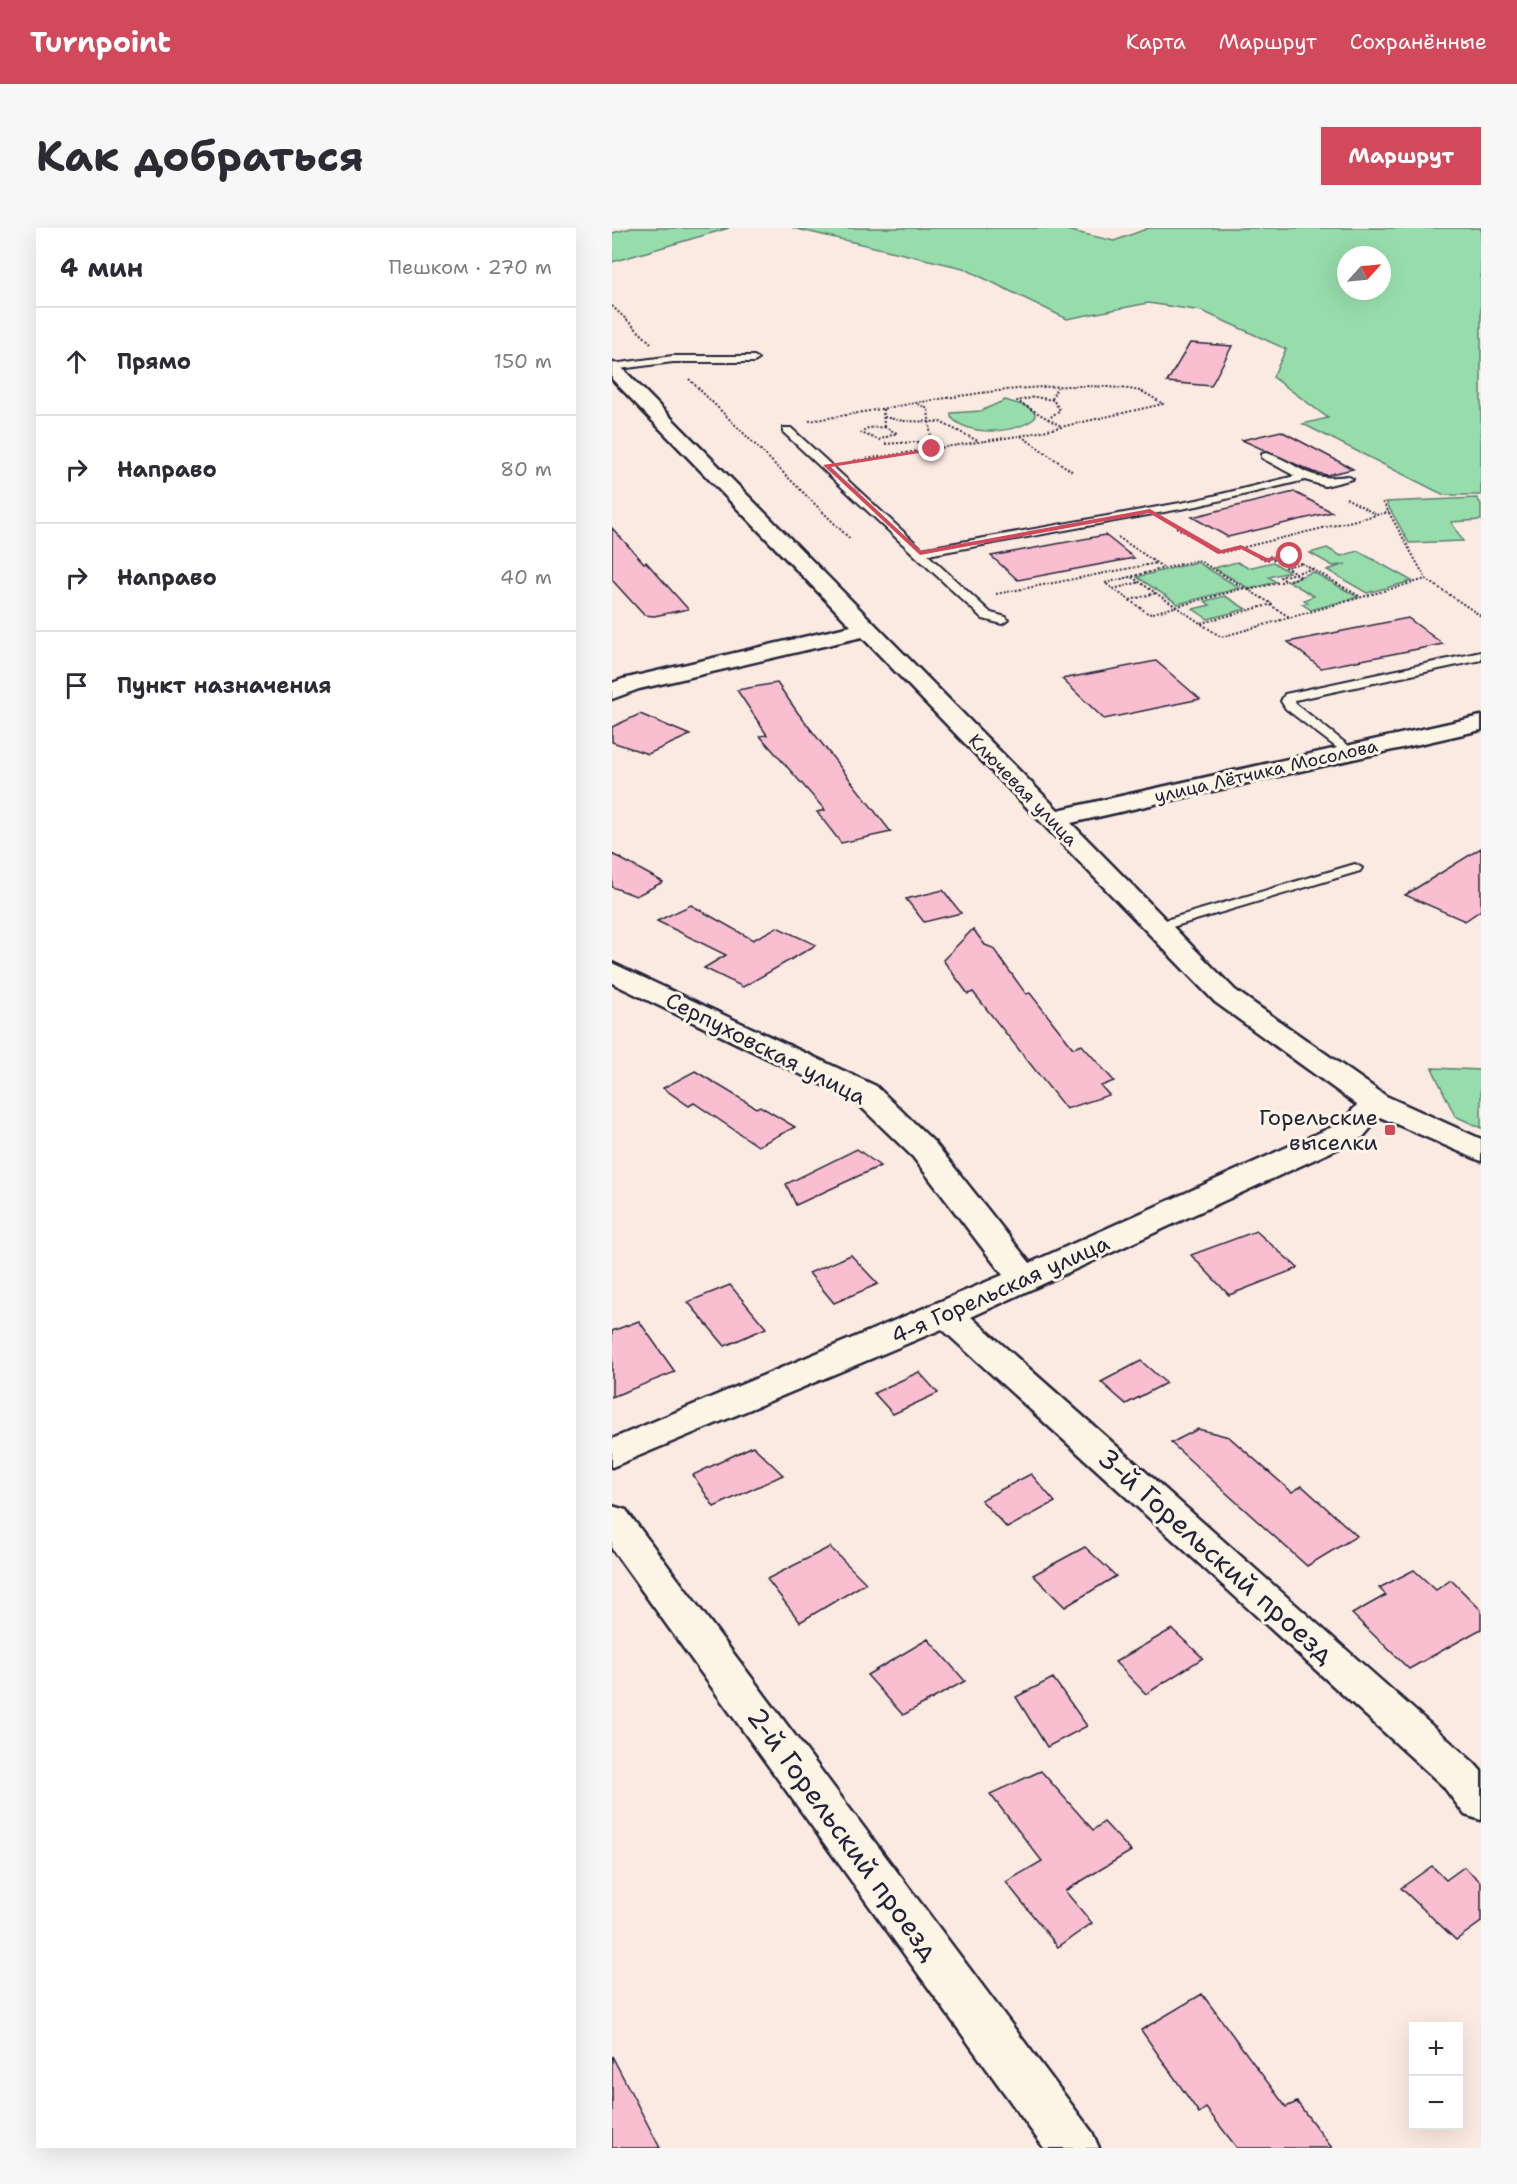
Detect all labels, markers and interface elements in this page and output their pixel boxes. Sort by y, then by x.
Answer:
text: Turnpoint [30,23,171,61]
text: Карта [1126,28,1186,56]
text: Маршрут [1219,28,1317,56]
text: Сохранённые [1350,28,1487,56]
button: Маршрут [1321,127,1481,185]
text: Как добраться [36,128,364,184]
north arrow [1337,246,1391,300]
text: 4 мин [60,250,143,285]
text: Пешком · 270 m [389,254,552,280]
icon: ahead [60,345,93,378]
text: Прямо [117,347,191,376]
text: 150 m [494,348,552,374]
route end [918,435,944,461]
icon: right [60,453,93,486]
text: Направо [117,455,217,484]
text: 80 m [500,456,552,482]
route start [1276,542,1302,568]
icon: right [60,561,93,594]
text: Направо [117,563,217,592]
text: 40 m [500,564,552,590]
icon: arrive [60,669,93,702]
text: Пункт назначения [117,671,331,700]
street label: Ключевая улица [963,729,1083,851]
street label: улица Лётчика Мосолова [1152,734,1380,808]
street label: Серпуховская улица [661,985,871,1112]
place label: Горельские выселки [1259,1103,1378,1157]
marker: Горельские выселки [1383,1123,1397,1137]
street label: 4-я Горельская улица [887,1228,1114,1351]
street label: 3-й Горельский проезд [1090,1439,1343,1672]
street label: 2-й Горельский проезд [739,1699,948,1968]
map controls [1409,2022,1463,2130]
button: + [1409,2022,1463,2076]
button: − [1409,2076,1463,2130]

